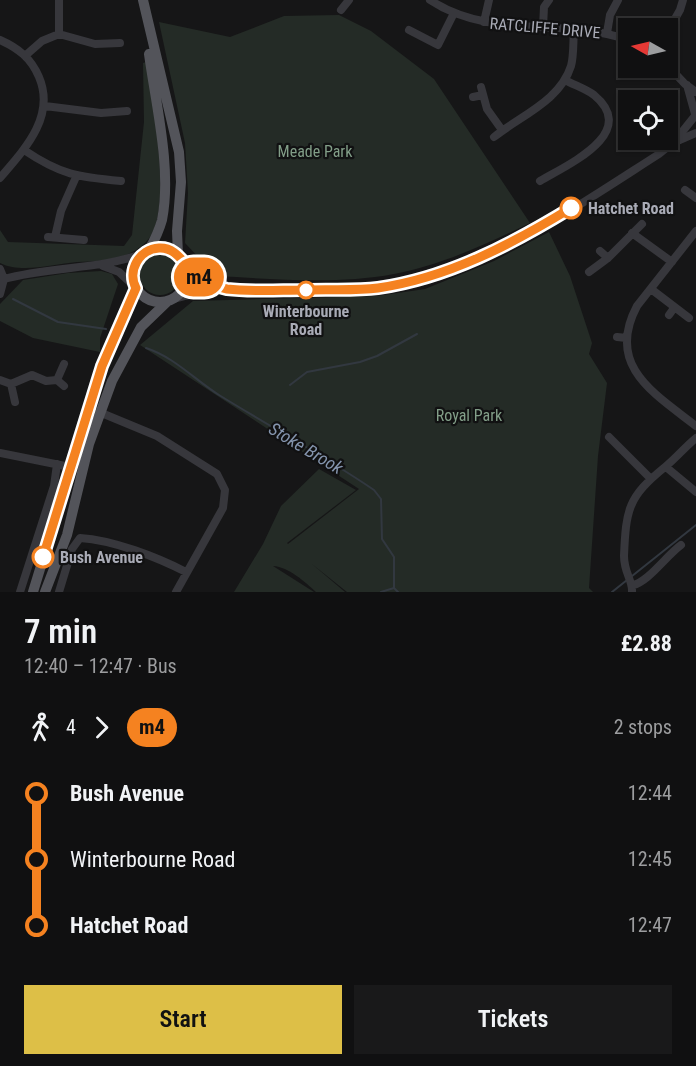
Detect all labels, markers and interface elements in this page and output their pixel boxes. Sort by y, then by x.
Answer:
street label: RATCLIFFE DRIVE [489,14,601,42]
north arrow [618,18,678,78]
map controls [618,18,678,150]
button: locate [618,90,678,150]
park label: Meade Park [278,142,353,161]
marker: Hatchet Road [560,197,582,219]
place label: Hatchet Road [588,199,674,218]
line badge: m4 [172,258,226,296]
text: m4 [186,265,212,289]
marker: Winterbourne Road [297,281,315,299]
place label: Winterbourne Road [263,302,350,339]
park label: Royal Park [436,406,503,425]
water label: Stoke Brook [265,418,348,479]
marker: Bush Avenue [32,546,54,568]
place label: Bush Avenue [60,548,143,567]
text: 7 min [24,612,97,651]
text: £2.88 [621,631,672,656]
text: 12:40 – 12:47 · Bus [24,654,177,678]
icon: walk [24,711,57,744]
icon: forward [85,711,118,744]
text: 4 [66,715,76,739]
text: m4 [139,715,165,739]
text: 2 stops [614,715,672,739]
text: Bush Avenue [70,781,184,806]
text: 12:44 [628,781,672,805]
text: Winterbourne Road [70,847,235,872]
text: 12:45 [628,847,672,871]
text: Hatchet Road [70,913,188,938]
text: 12:47 [628,913,672,937]
button: Start [24,985,342,1054]
button: Tickets [354,985,672,1054]

